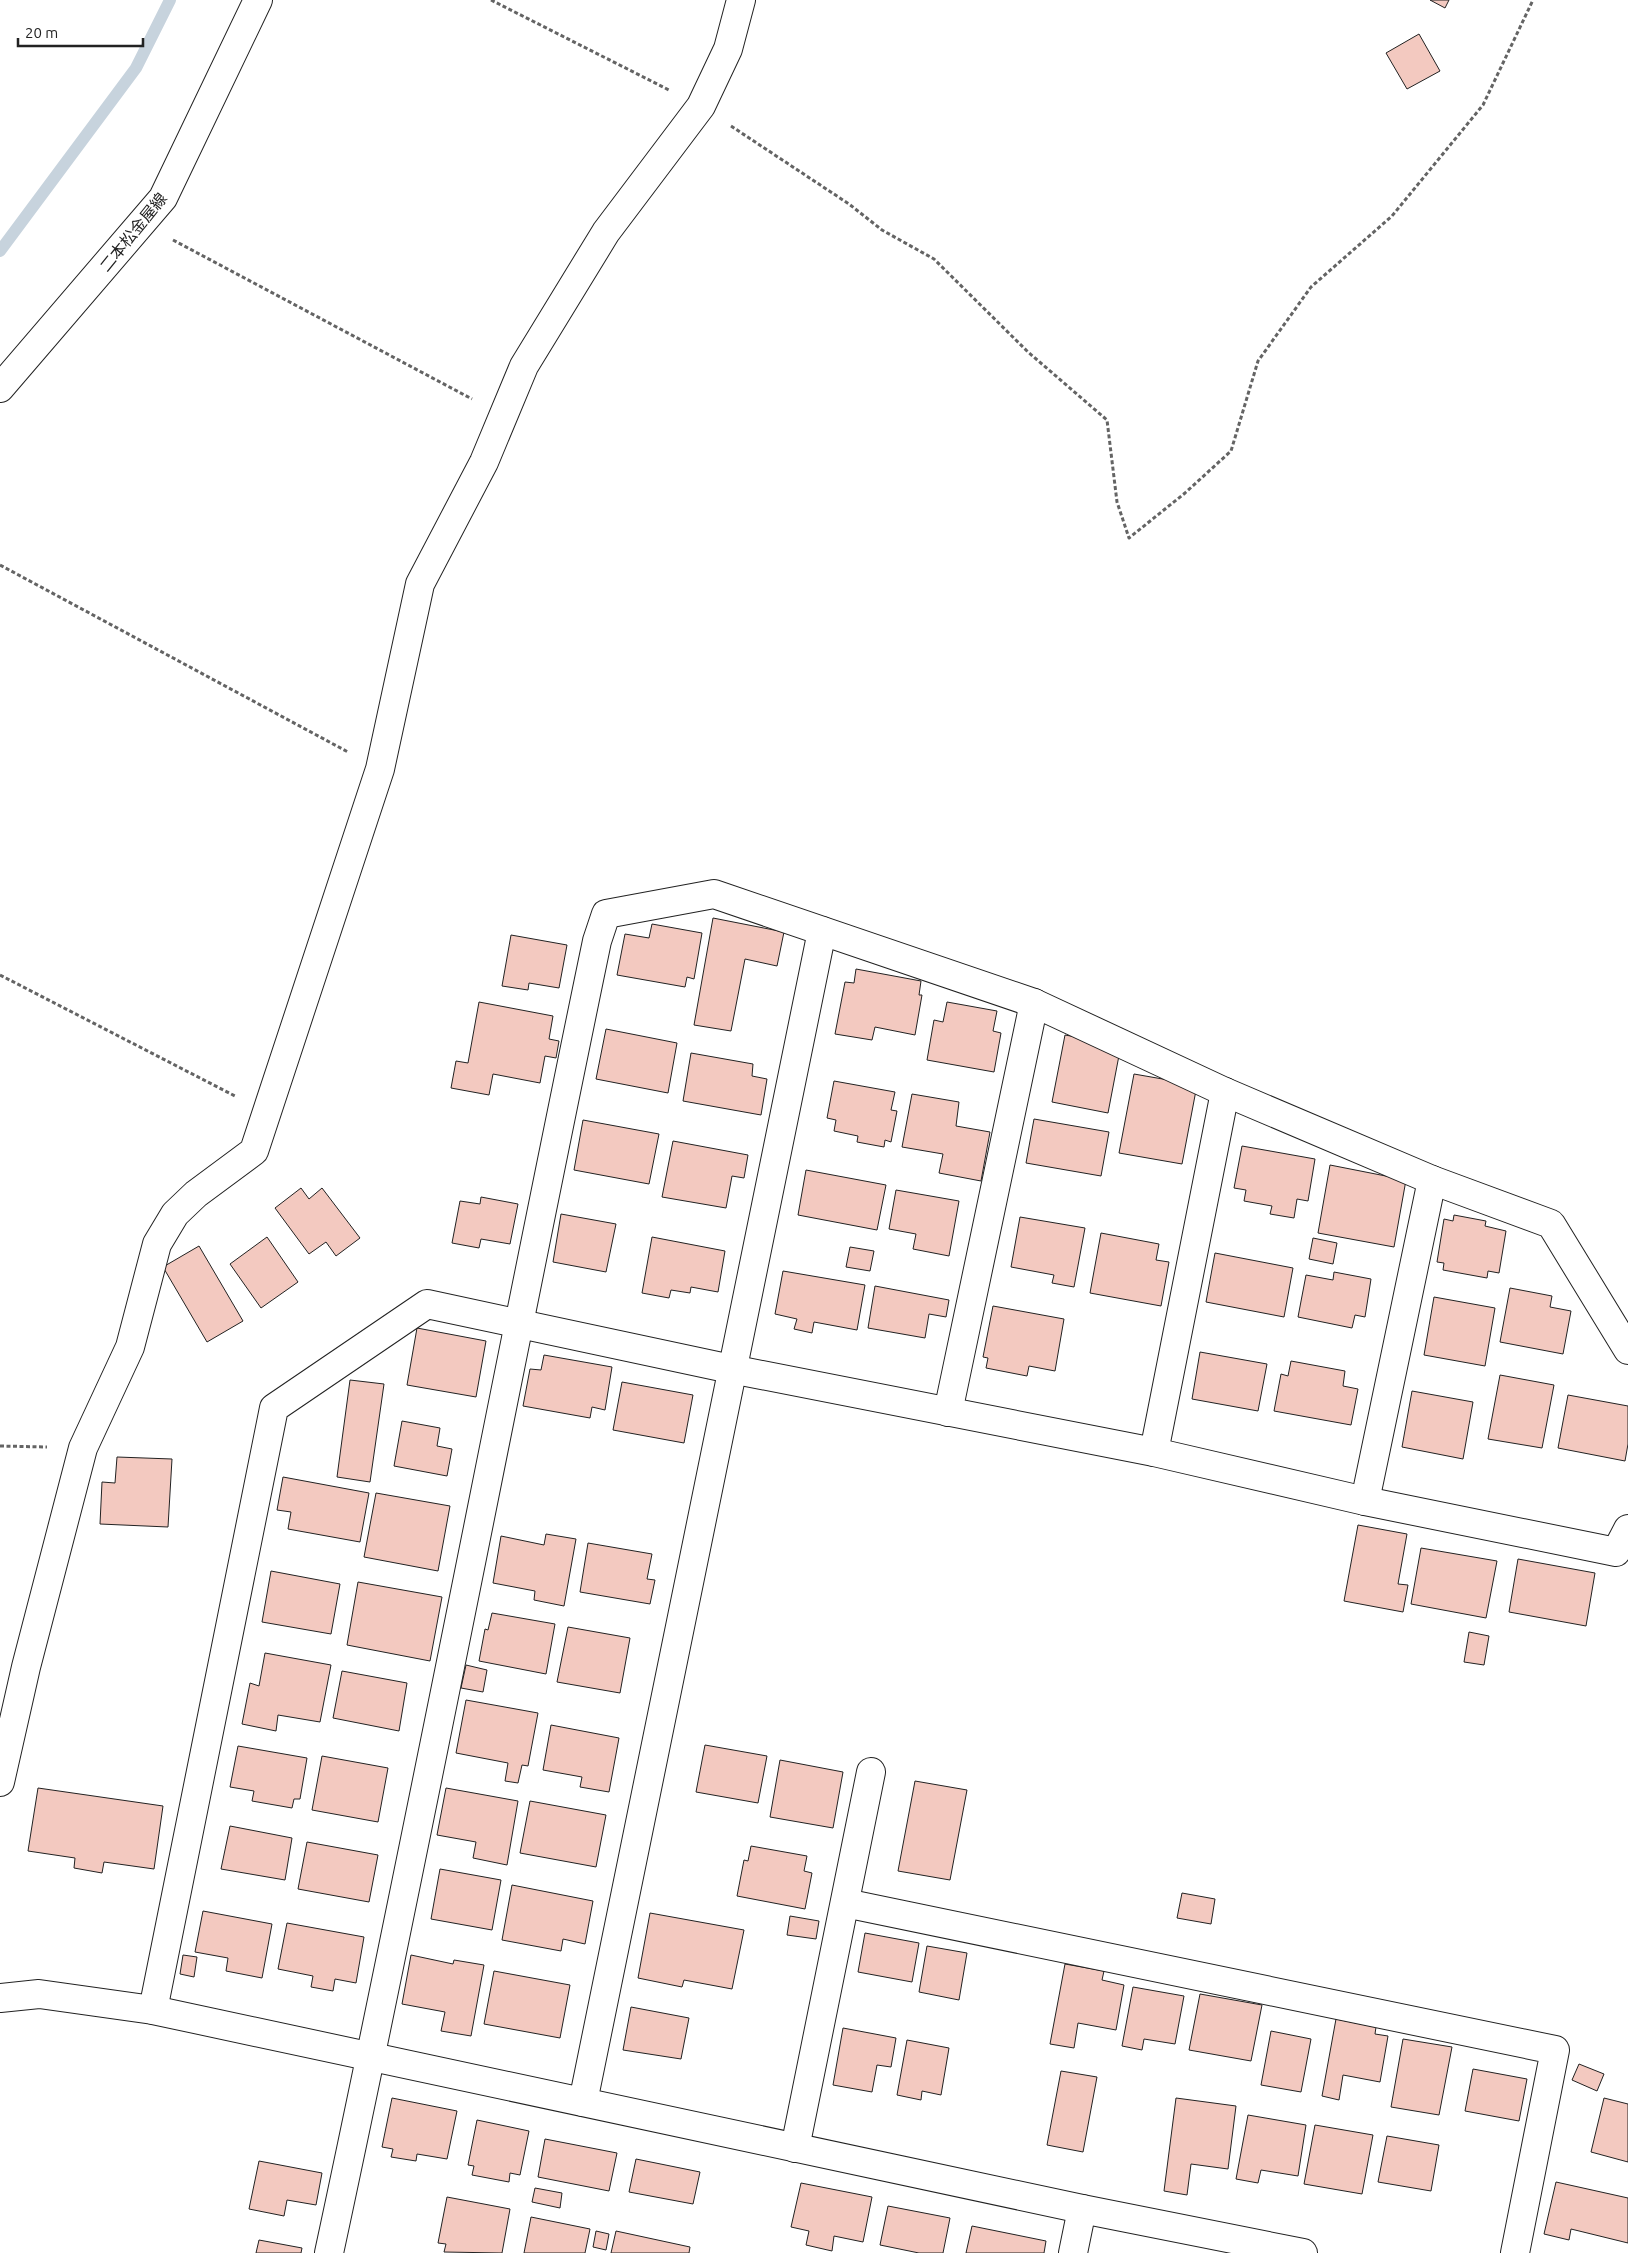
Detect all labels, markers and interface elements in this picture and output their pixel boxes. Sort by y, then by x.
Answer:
scale bar [18,15,142,47]
text: 20 m [25,24,58,41]
street label: 二本松金屋線 [96,189,170,275]

